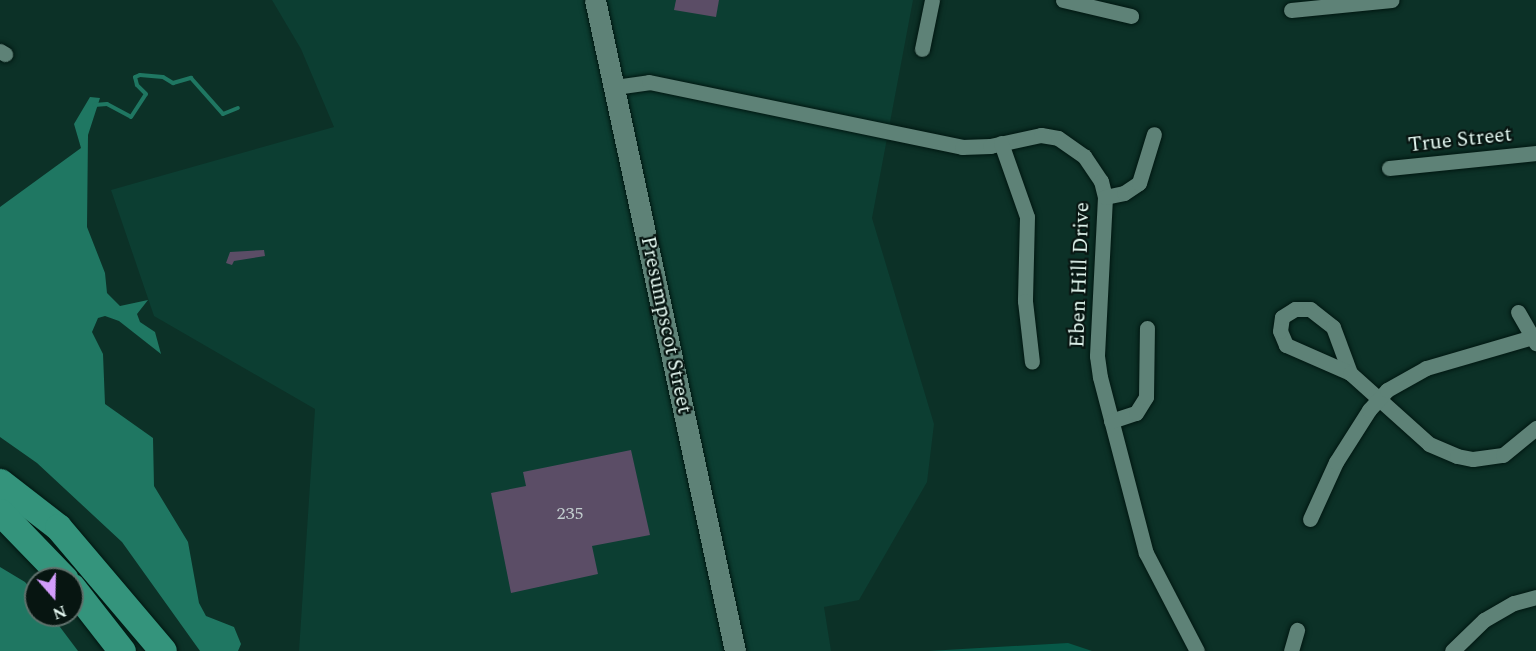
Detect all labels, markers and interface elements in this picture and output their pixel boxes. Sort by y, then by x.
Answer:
street label: True Street [1407,122,1513,158]
street label: Eben Hill Drive [1065,202,1095,348]
street label: Presumpscot Street [635,234,697,416]
house number: 235 [557,503,583,525]
north arrow [24,567,84,627]
text: N [49,599,70,626]

